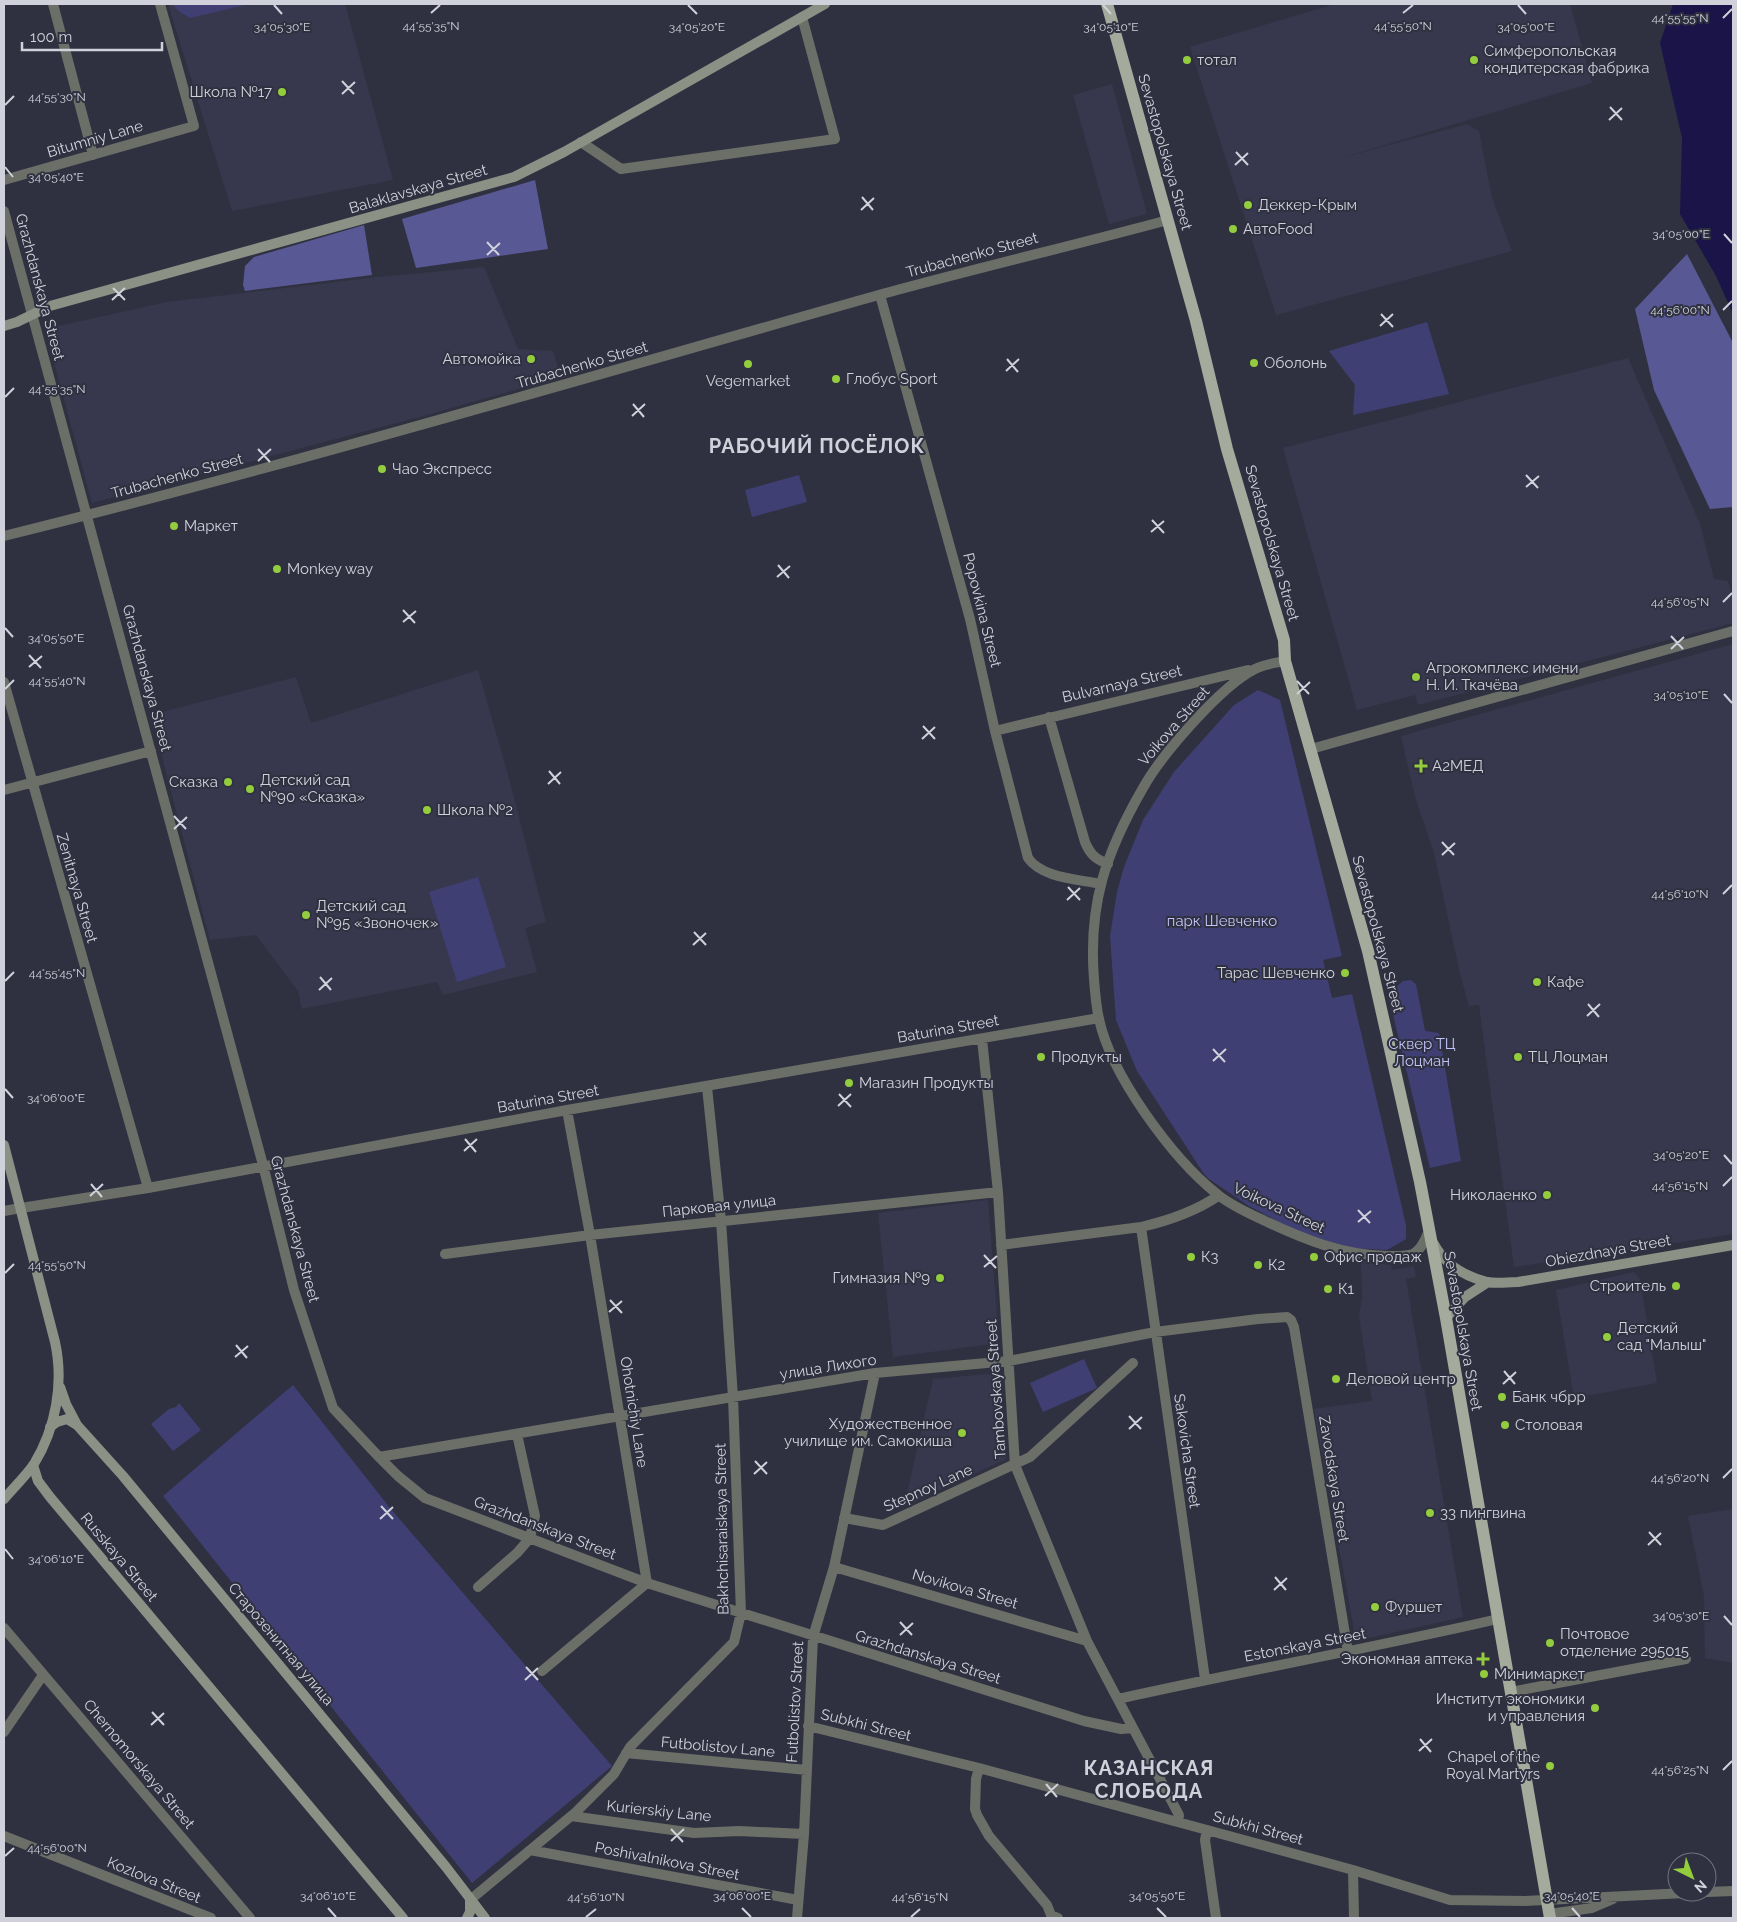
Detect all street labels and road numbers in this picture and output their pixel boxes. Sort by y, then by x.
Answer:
street label: Sevastopolskaya Street [1134,72,1196,232]
street label: Bitumniy Lane [45,117,145,161]
street label: Balaklavskaya Street [347,161,489,217]
street label: Grazhdanskaya Street [12,212,68,362]
street label: Trubachenko Street [904,229,1040,281]
street label: Trubachenko Street [514,338,650,392]
street label: Trubachenko Street [109,450,245,502]
street label: Sevastopolskaya Street [1241,463,1303,623]
street label: Popovkina Street [959,551,1005,669]
street label: Grazhdanskaya Street [119,603,175,753]
street label: Bulvarnaya Street [1060,661,1184,707]
street label: Voikova Street [1135,683,1213,769]
street label: Zenitnaya Street [53,831,101,945]
street label: Sevastopolskaya Street [1348,854,1408,1014]
street label: Baturina Street [896,1011,1000,1047]
street label: Baturina Street [496,1081,600,1117]
street label: Grazhdanskaya Street [267,1154,323,1304]
street label: Voikova Street [1230,1179,1328,1237]
street label: Парковая улица [661,1191,777,1221]
street label: Obiezdnaya Street [1544,1231,1672,1271]
street label: Sevastopolskaya Street [1440,1250,1486,1412]
street label: Tambovskaya Street [982,1319,1010,1459]
street label: улица Лихого [778,1350,878,1384]
street label: Ohotnichiy Lane [616,1355,652,1469]
street label: Sakovicha Street [1170,1393,1204,1509]
street label: Zavodskaya Street [1315,1414,1353,1544]
street label: Bakhchisaraiskaya Street [712,1443,732,1615]
street label: Stepnoy Lane [881,1460,975,1516]
street label: Grazhdanskaya Street [471,1493,619,1563]
street label: Russkaya Street [77,1509,161,1605]
street label: Novikova Street [910,1565,1020,1613]
street label: Старозенитная улица [224,1579,338,1709]
street label: Estonskaya Street [1243,1624,1367,1666]
street label: Grazhdanskaya Street [853,1626,1003,1688]
street label: Futbolistov Street [783,1641,807,1763]
street label: Chernomorskaya Street [80,1696,198,1832]
street label: Subkhi Street [819,1705,913,1745]
street label: Futbolistov Lane [660,1733,776,1761]
street label: Kurierskiy Lane [606,1797,713,1825]
street label: Subkhi Street [1211,1807,1305,1849]
street label: Poshivalnikova Street [593,1838,741,1884]
street label: Kozlova Street [105,1853,203,1907]

